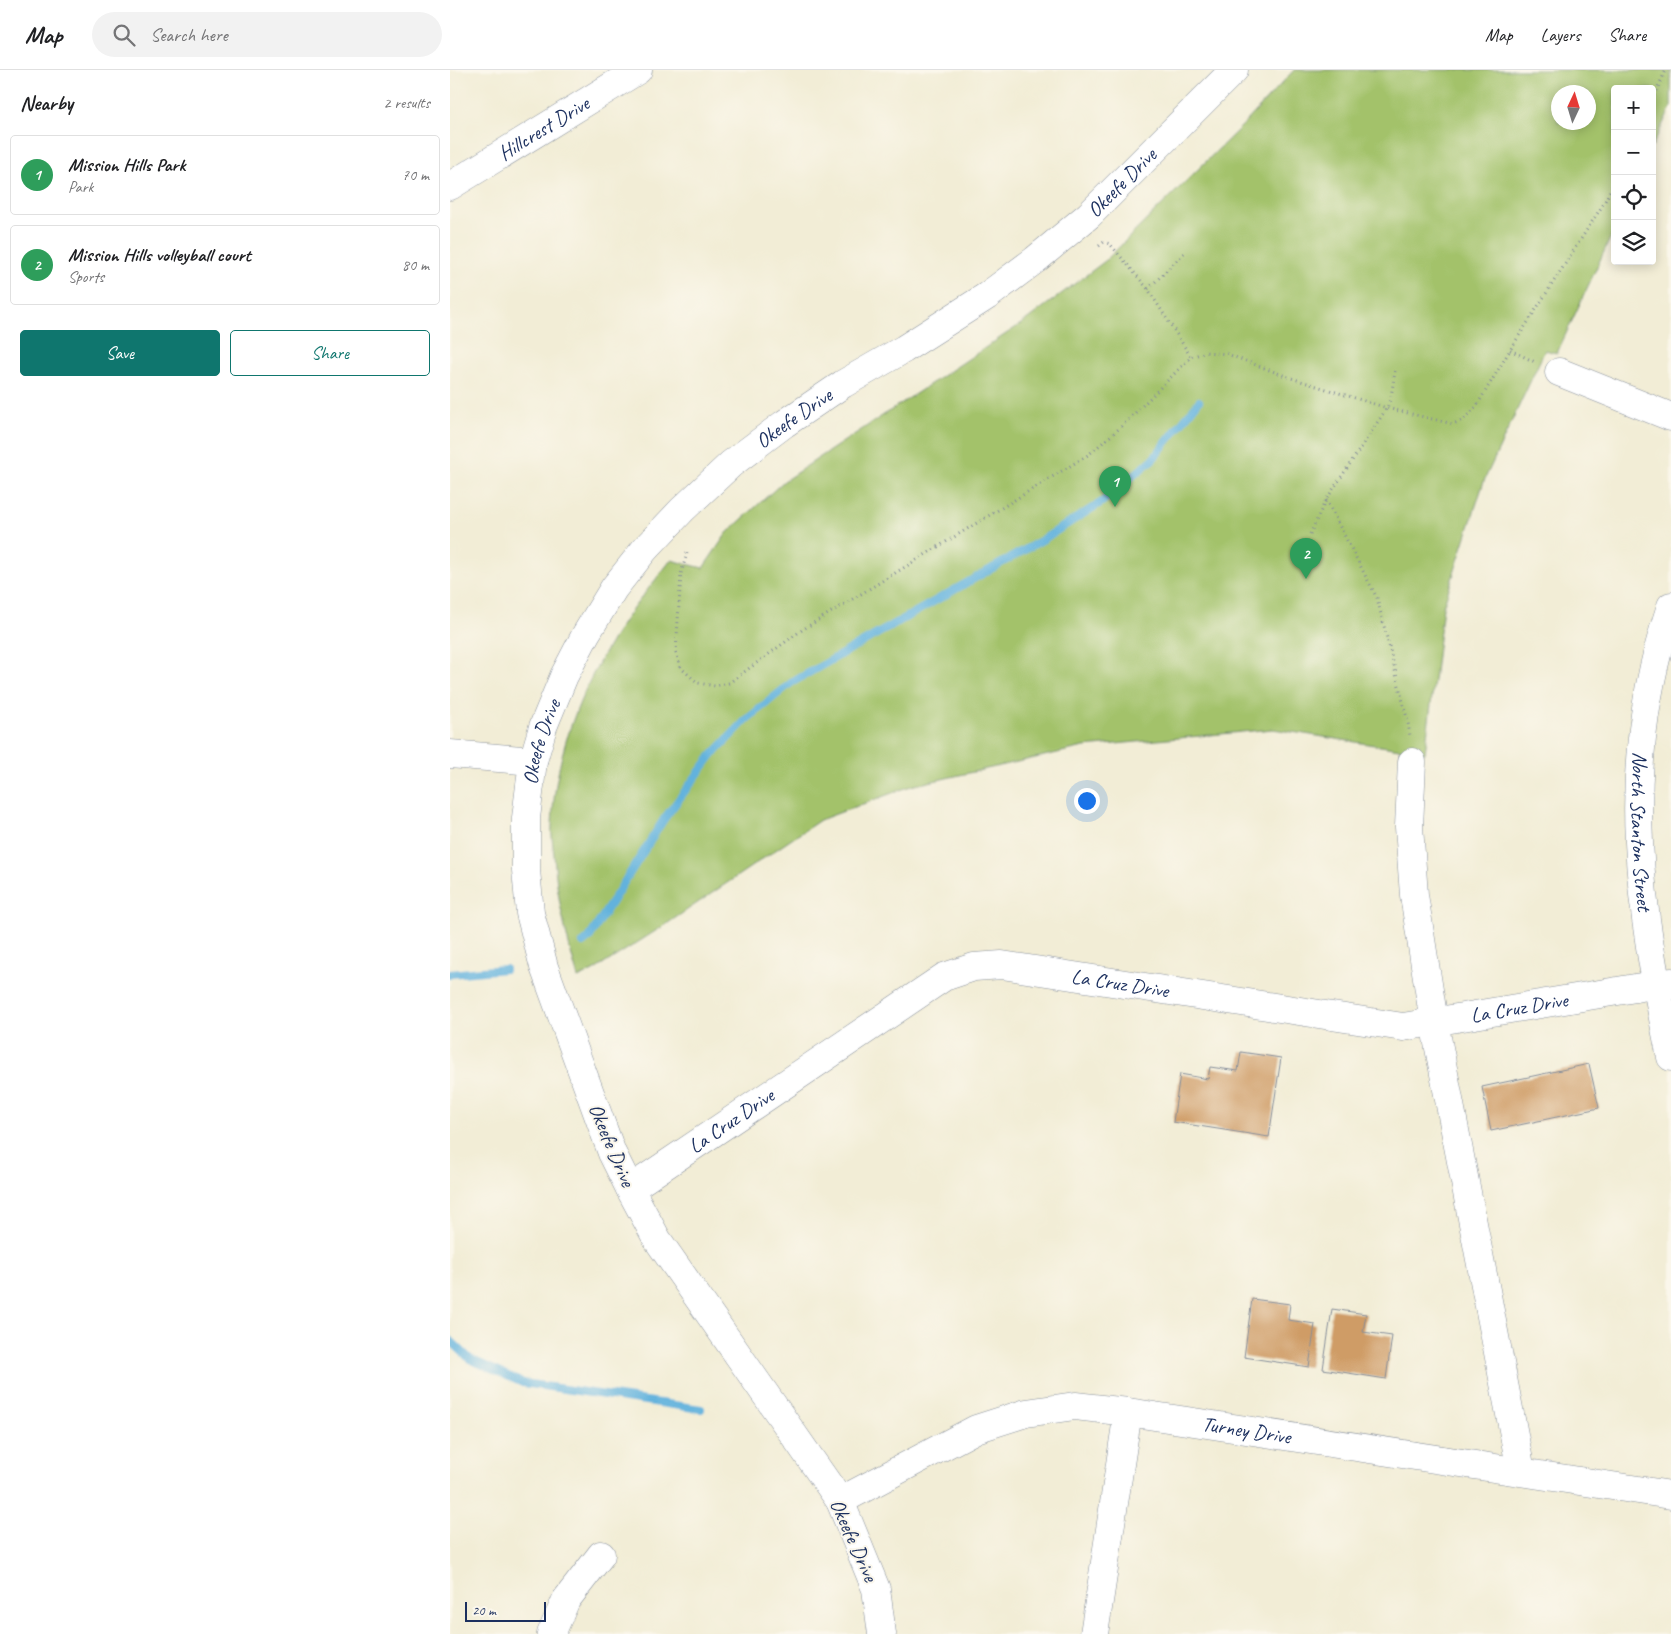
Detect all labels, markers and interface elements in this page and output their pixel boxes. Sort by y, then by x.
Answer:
search box [92,12,442,57]
text: Map [25,20,62,50]
icon: search [110,21,138,49]
text: Search here [150,23,228,47]
text: Map [1485,24,1513,46]
text: Layers [1541,24,1580,46]
text: Share [1608,24,1646,46]
north arrow [1551,85,1596,130]
map controls [1611,85,1656,265]
button: + [1611,85,1656,130]
street label: Hillcrest Drive [493,89,596,166]
text: Nearby [20,90,73,116]
text: 2 results [383,93,430,113]
button: − [1611,130,1656,175]
street label: Okeefe Drive [1081,141,1163,223]
text: Mission Hills Park [68,153,185,177]
text: 1 [33,165,41,185]
text: 70 m [402,165,429,185]
button: locate [1611,175,1656,220]
text: Park [68,177,93,197]
button: layers [1611,220,1656,265]
text: Mission Hills volleyball court [68,243,251,267]
text: 2 [33,255,41,275]
text: 80 m [402,255,429,275]
text: Sports [68,267,104,287]
button: Save [20,330,220,376]
button: Share [230,330,430,376]
street label: Okeefe Drive [750,382,838,454]
pin: 1 [1099,466,1131,507]
pin: 2 [1290,538,1322,579]
street label: Okeefe Drive [517,694,566,786]
street label: North Stanton Street [1625,751,1658,914]
your location [1074,788,1100,814]
street label: La Cruz Drive [1070,963,1173,1004]
street label: La Cruz Drive [1469,986,1572,1028]
street label: La Cruz Drive [683,1081,781,1159]
street label: Okeefe Drive [583,1100,642,1192]
street label: Turney Drive [1200,1411,1295,1450]
street label: Okeefe Drive [824,1495,884,1586]
scale bar [465,1599,546,1622]
text: 20 m [472,1602,496,1619]

